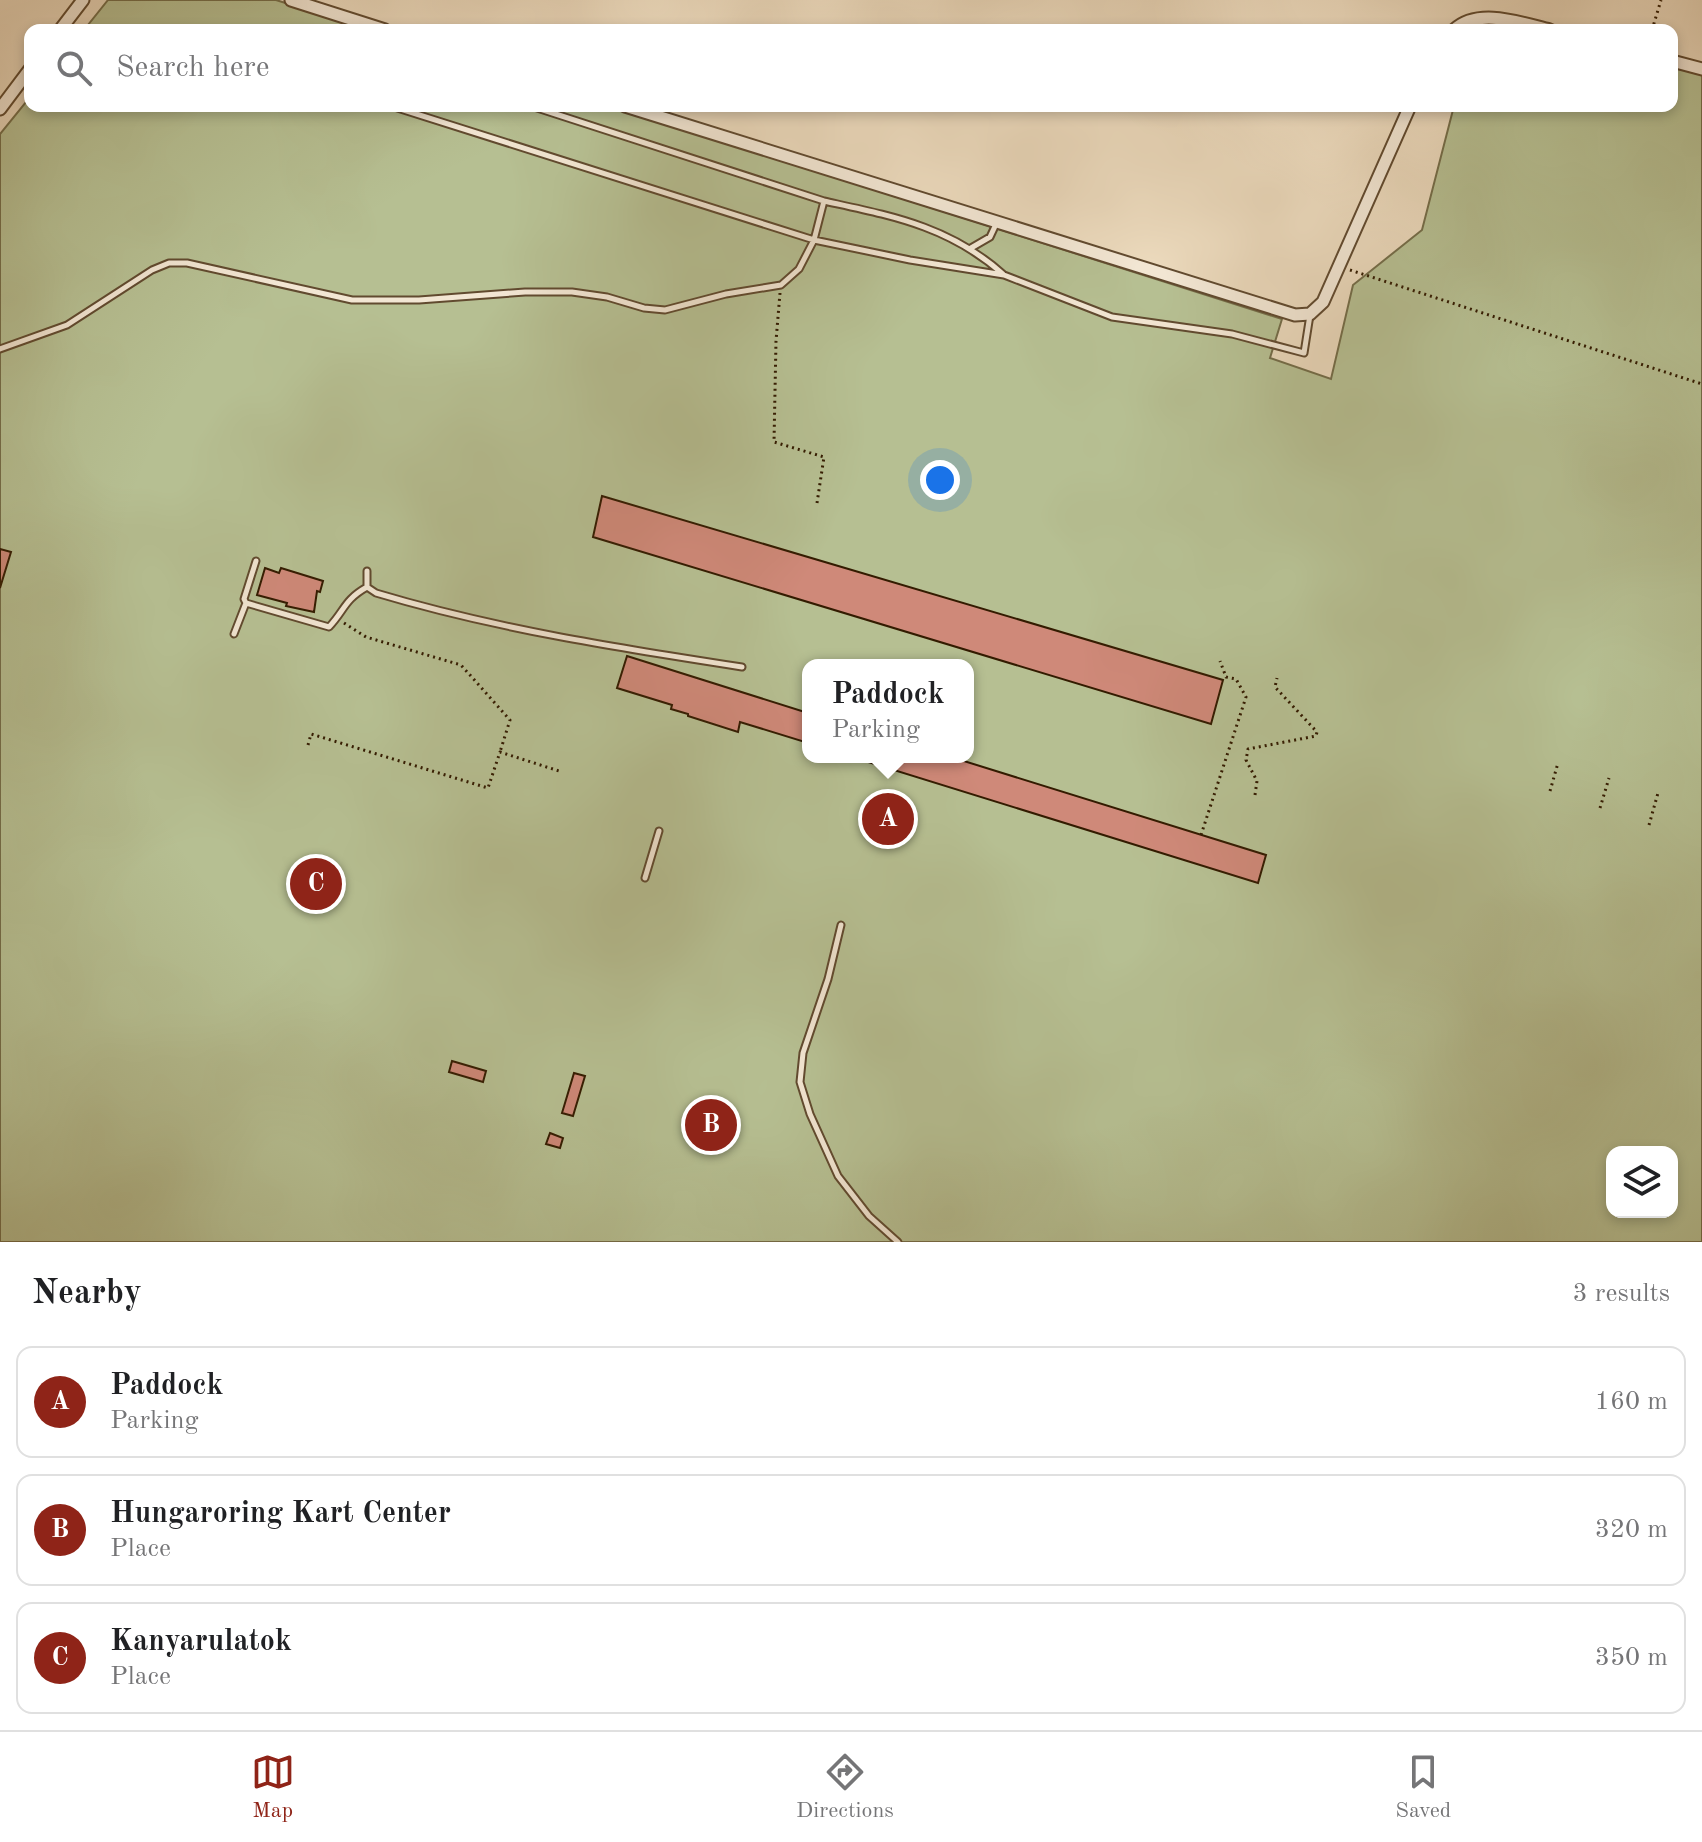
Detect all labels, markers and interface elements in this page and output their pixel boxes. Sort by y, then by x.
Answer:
search box [24,24,1678,112]
icon: search [52,46,96,90]
text: Search here [116,53,270,83]
your location [920,460,960,500]
popup [802,659,974,763]
text: Paddock [831,680,945,710]
text: Parking [831,717,920,743]
pin: A [862,789,914,849]
pin: C [290,854,342,914]
pin: B [685,1095,737,1155]
map controls [1606,1146,1678,1218]
button: layers [1606,1146,1678,1218]
text: Nearby [32,1277,142,1311]
text: 3 results [1572,1281,1670,1307]
text: Paddock [110,1371,223,1401]
text: A [50,1389,70,1415]
text: 160 m [1595,1389,1668,1415]
text: Parking [110,1408,199,1434]
text: Hungaroring Kart Center [110,1499,451,1529]
text: B [51,1517,69,1543]
text: 320 m [1595,1517,1668,1543]
text: Place [110,1536,171,1562]
text: Kanyarulatok [110,1627,292,1657]
text: C [51,1645,69,1671]
text: 350 m [1595,1645,1668,1671]
text: Place [110,1664,171,1690]
tab: Map [251,1750,295,1825]
tab: Directions [796,1750,894,1825]
tab: Saved [1395,1750,1451,1825]

